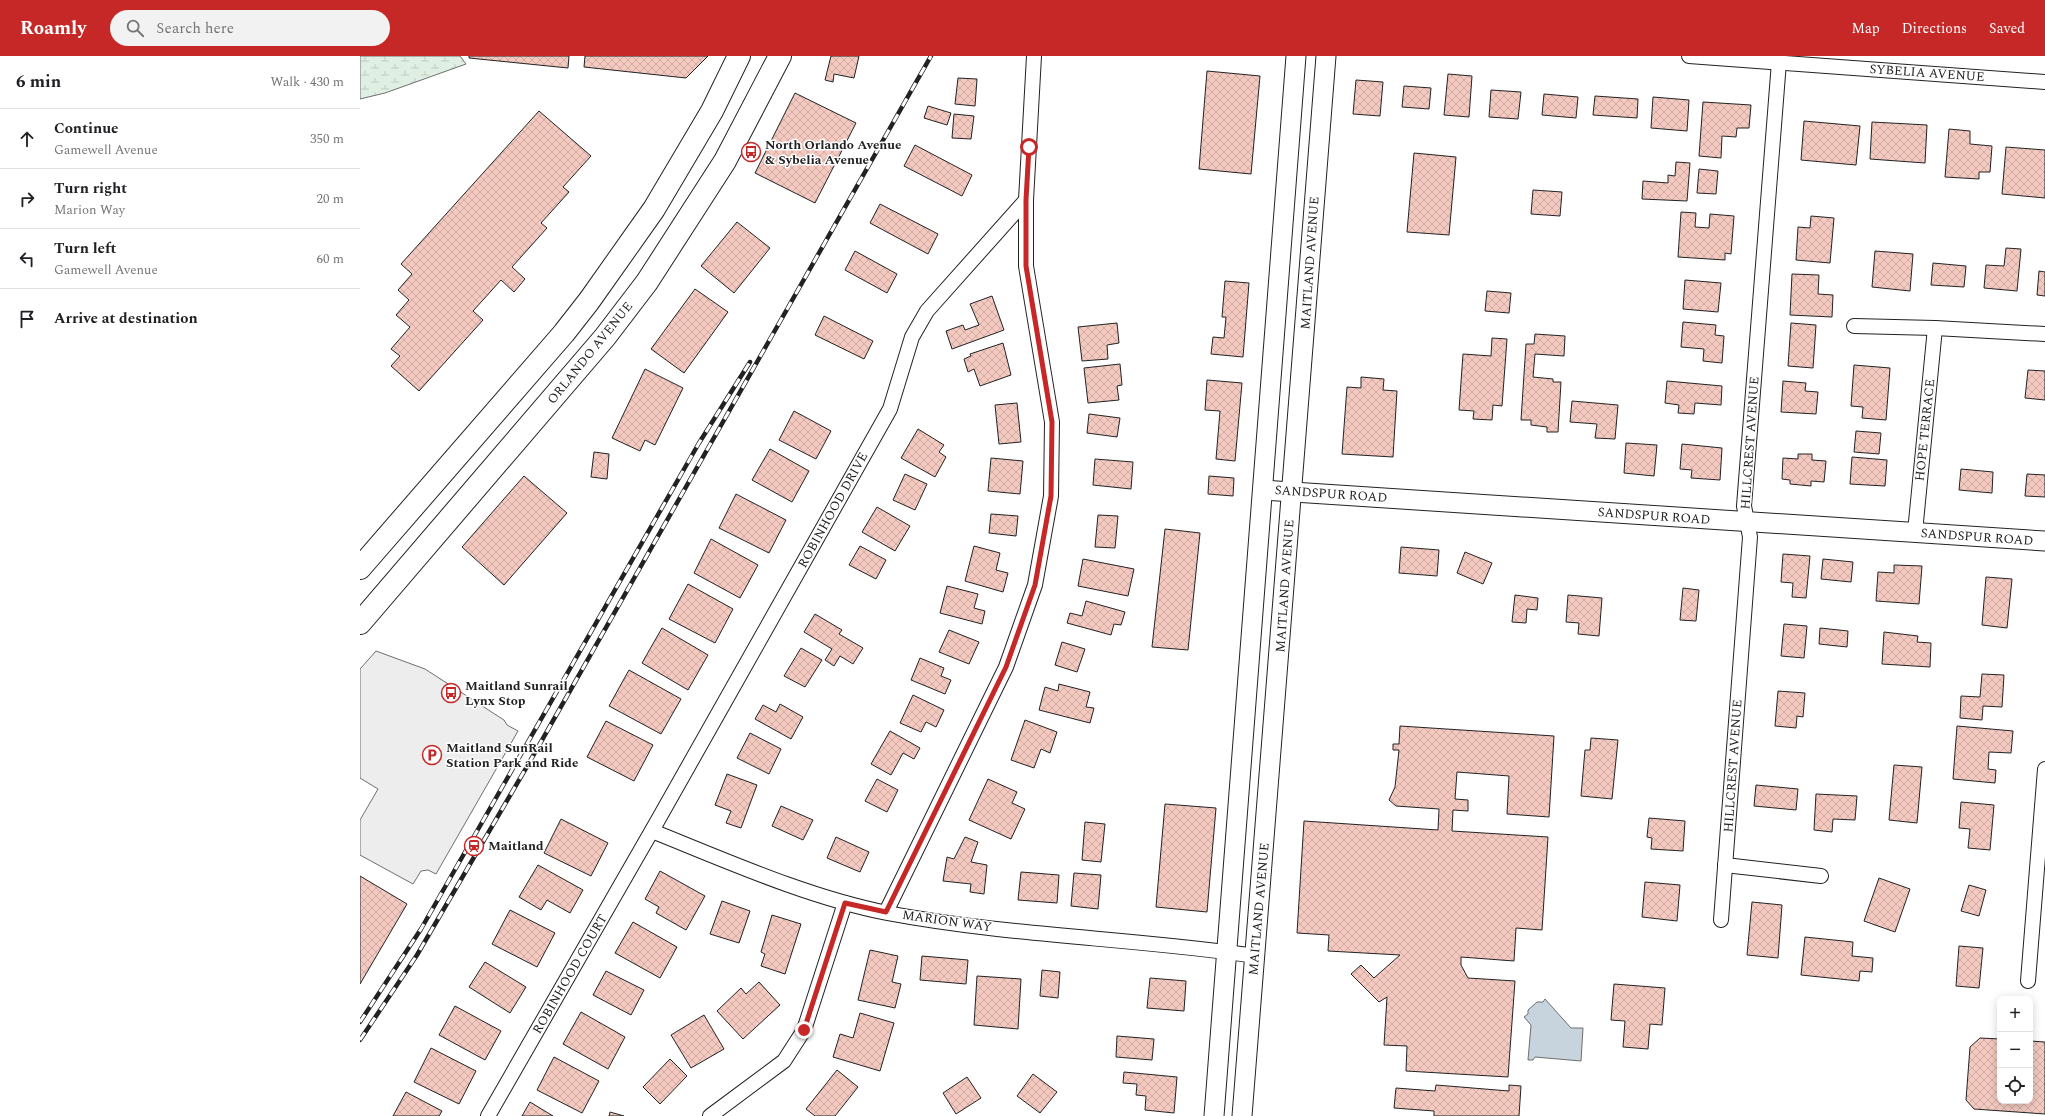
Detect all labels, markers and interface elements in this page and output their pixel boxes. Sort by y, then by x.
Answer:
search box [110,10,390,46]
text: Roamly [20,14,86,43]
icon: search [124,17,146,39]
text: Search here [156,17,234,40]
text: Map [1852,18,1880,39]
text: Directions [1902,18,1967,39]
text: Saved [1989,18,2025,39]
street label: SYBELIA AVENUE [1869,59,1985,87]
text: 6 min [16,69,61,95]
text: Walk · 430 m [270,72,344,92]
text: Continue [54,117,119,140]
icon: ahead [16,128,38,150]
text: 350 m [310,129,344,149]
place label: North Orlando Avenue & Sybelia Avenue [765,135,902,170]
route start [1020,138,1038,156]
text: Gamewell Avenue [54,140,158,160]
bus stop icon: North Orlando Avenue & Sybelia Avenue [740,141,762,163]
text: Turn right [54,177,127,200]
icon: right [16,188,38,210]
text: 20 m [317,189,344,209]
street label: MAITLAND AVENUE [1295,196,1325,330]
text: Marion Way [54,200,125,220]
text: Turn left [54,237,116,260]
icon: left [16,248,38,270]
text: 60 m [317,249,344,269]
text: Gamewell Avenue [54,260,158,280]
street label: ORLANDO AVENUE [542,297,638,409]
text: Arrive at destination [54,307,198,330]
icon: arrive [16,308,38,330]
street label: HILLCREST AVENUE [1735,376,1765,510]
street label: HOPE TERRACE [1910,378,1940,482]
street label: ROBINHOOD DRIVE [793,448,873,572]
street label: SANDSPUR ROAD [1274,480,1388,508]
street label: SANDSPUR ROAD [1597,502,1711,530]
street label: MAITLAND AVENUE [1270,519,1300,653]
street label: SANDSPUR ROAD [1920,523,2034,551]
place label: Maitland Sunrail Lynx Stop [465,676,568,711]
bus stop icon: Maitland Sunrail Lynx Stop [440,682,462,704]
street label: HILLCREST AVENUE [1718,699,1748,833]
place label: Maitland SunRail Station Park and Ride [446,738,578,773]
parking icon: Maitland SunRail Station Park and Ride [421,744,443,766]
station icon: Maitland [463,835,485,857]
place label: Maitland [488,836,544,856]
street label: MAITLAND AVENUE [1243,842,1275,976]
street label: MARION WAY [901,905,993,937]
street label: ROBINHOOD COURT [527,910,613,1038]
map controls [1997,996,2033,1104]
button: + [1997,996,2033,1032]
route end [795,1021,813,1039]
button: − [1997,1032,2033,1068]
button: locate [1997,1068,2033,1104]

